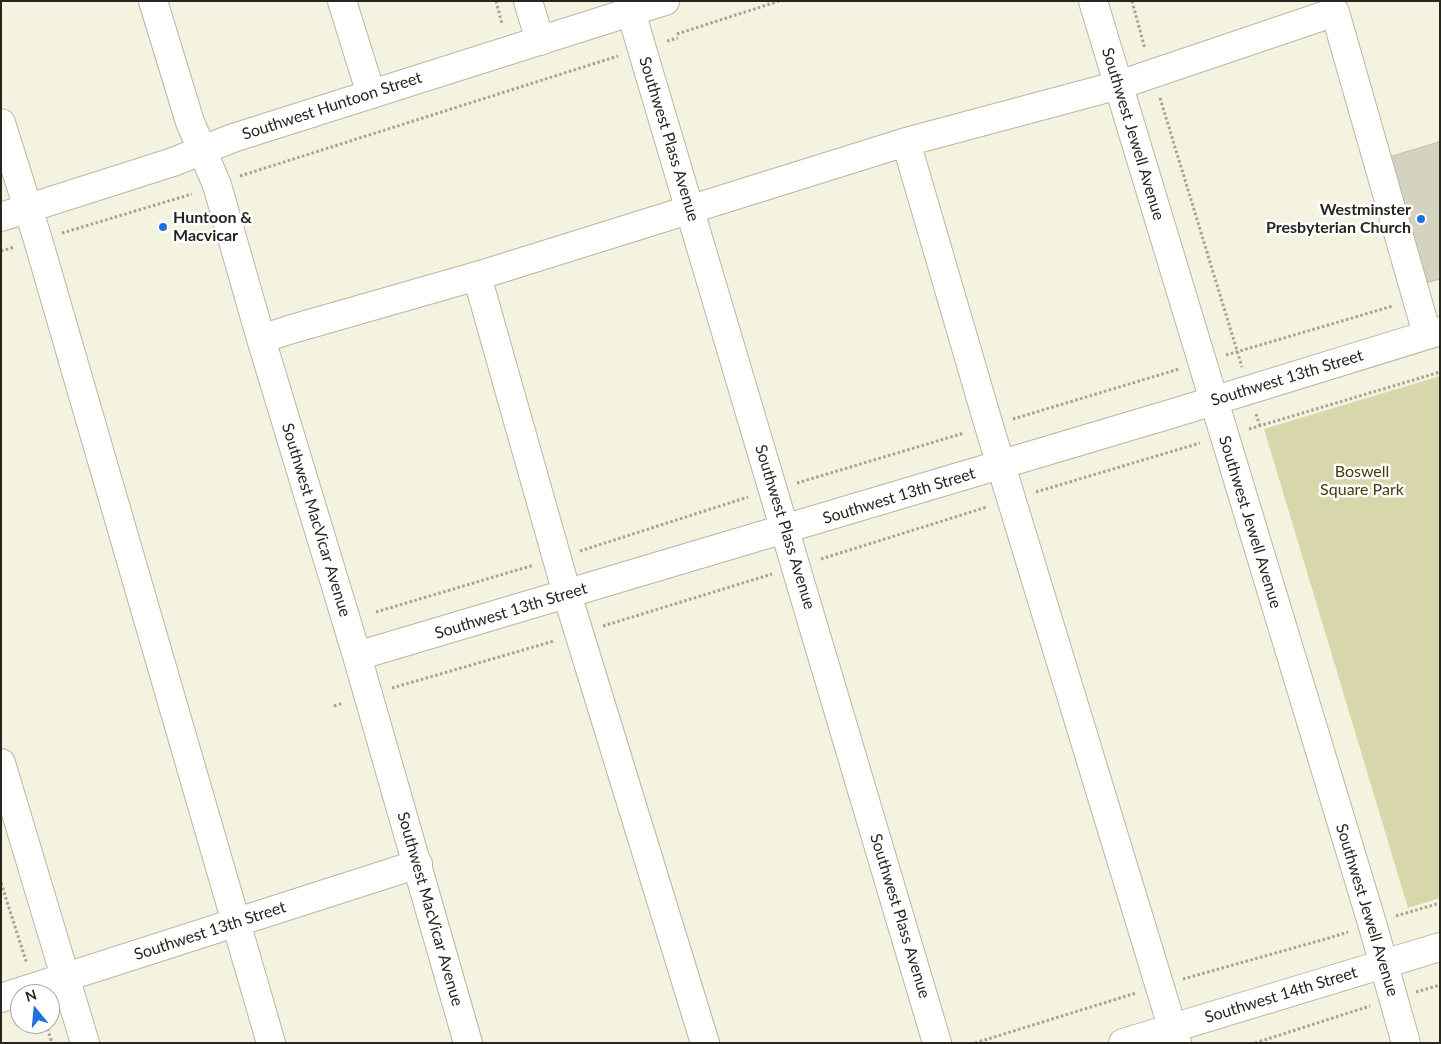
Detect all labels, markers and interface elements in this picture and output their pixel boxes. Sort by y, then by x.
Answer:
street label: Southwest Jewell Avenue [1098,45,1168,223]
street label: Southwest Plass Avenue [635,54,703,224]
street label: Southwest Huntoon Street [240,68,424,144]
place label: Westminster Presbyterian Church [1266,200,1411,238]
place label: Huntoon & Macvicar [173,208,252,246]
marker: Westminster Presbyterian Church [1415,213,1427,225]
marker: Huntoon & Macvicar [157,221,169,233]
street label: Southwest 13th Street [1208,346,1366,410]
street label: Southwest MacVicar Avenue [277,421,355,619]
street label: Southwest Jewell Avenue [1215,433,1285,611]
street label: Southwest Plass Avenue [751,442,819,612]
park label: Boswell Square Park [1320,462,1404,500]
street label: Southwest 13th Street [820,464,978,528]
street label: Southwest 13th Street [432,579,590,643]
street label: Southwest MacVicar Avenue [393,810,467,1008]
street label: Southwest Jewell Avenue [1332,821,1402,999]
street label: Southwest Plass Avenue [866,831,934,1001]
street label: Southwest 13th Street [132,897,288,965]
street label: Southwest 14th Street [1202,963,1360,1027]
north arrow [10,984,60,1034]
text: N [23,985,38,1005]

